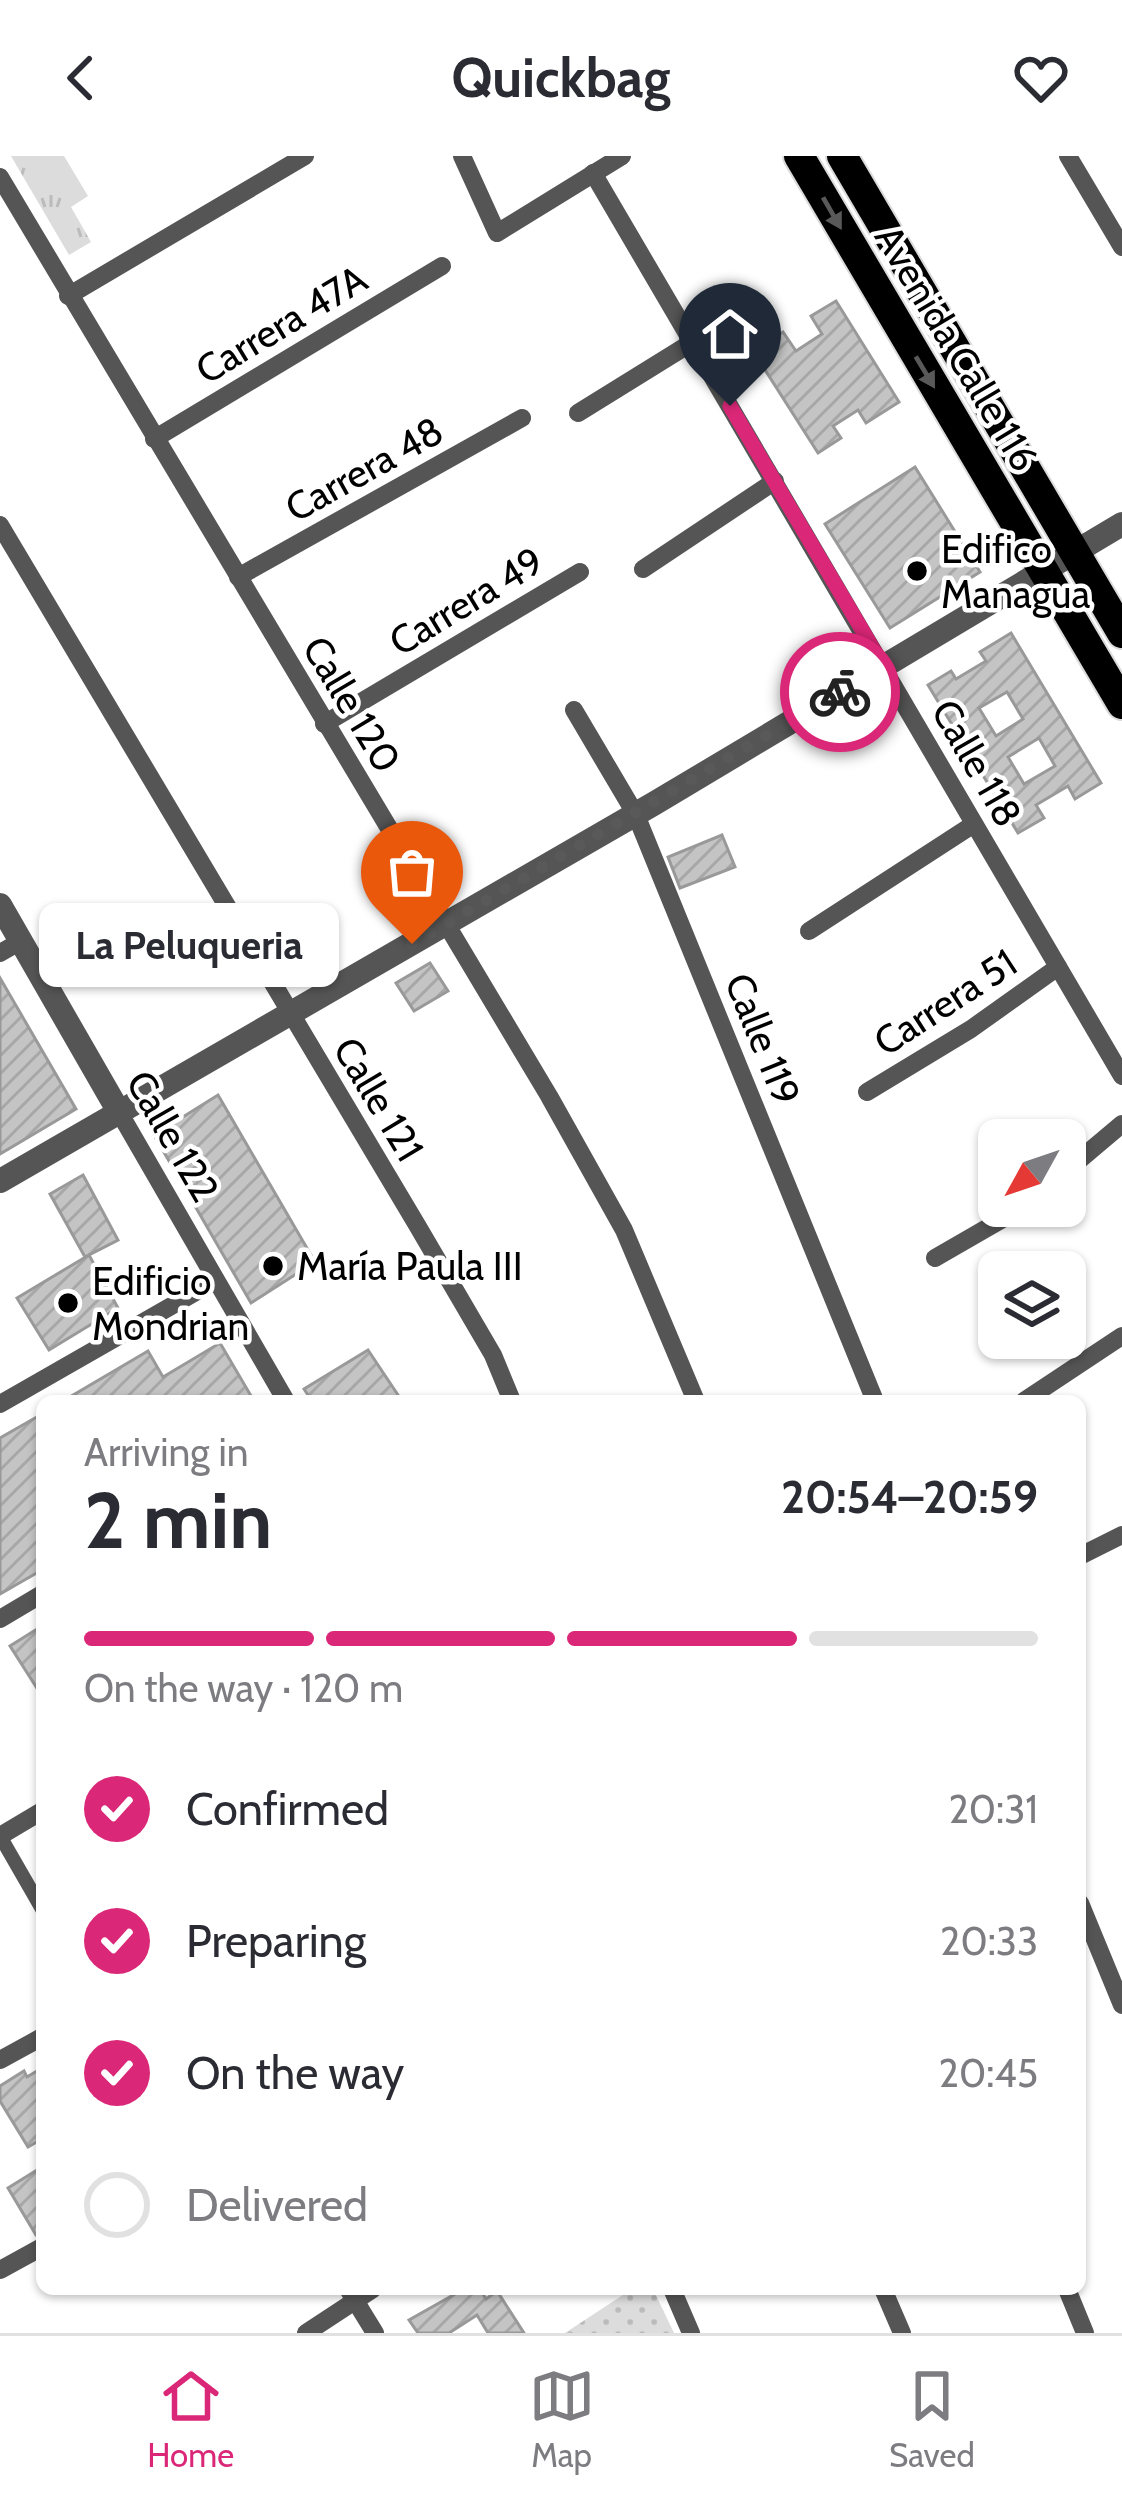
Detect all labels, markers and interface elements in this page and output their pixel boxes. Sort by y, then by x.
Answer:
icon: back [48,45,114,111]
text: Quickbag [451,45,671,111]
icon: heart [1008,45,1074,111]
one-way arrow [821,197,842,230]
street label: Avenida Calle 116 [865,217,1049,479]
street label: Carrera 47A [187,254,375,394]
pin [679,283,781,406]
icon: home [697,301,763,367]
one-way arrow [914,355,935,388]
street label: Carrera 48 [277,406,451,532]
place label: Edifico Managua [941,525,1091,618]
street label: Carrera 49 [380,536,552,666]
marker: Edifico Managua [904,558,930,584]
street label: Calle 120 [293,627,411,781]
courier [780,632,900,752]
icon: bike [807,659,873,725]
street label: Calle 118 [922,691,1032,835]
pin [361,821,463,944]
icon: bag [379,839,445,905]
callout: La Peluqueria [40,902,340,986]
text: La Peluqueria [75,921,303,969]
street label: Carrera 51 [865,938,1025,1066]
street label: Calle 119 [715,966,811,1112]
street label: Calle 121 [324,1029,434,1169]
street label: Calle 122 [116,1062,230,1210]
north arrow [978,1119,1086,1227]
map controls [978,1119,1086,1359]
place label: María Paula III [297,1242,523,1290]
button: layers [978,1251,1086,1359]
marker: María Paula III [260,1253,286,1279]
place label: Edificio Mondrian [92,1257,249,1350]
marker: Edificio Mondrian [55,1290,81,1316]
text: Arriving in [84,1428,248,1476]
text: 20:54–20:59 [781,1470,1038,1524]
text: 2 min [84,1473,272,1568]
text: On the way · 120 m [84,1664,403,1712]
icon: check [84,1776,150,1842]
text: Confirmed [186,1782,389,1836]
text: 20:31 [948,1785,1038,1833]
icon: check [84,1908,150,1974]
text: Preparing [186,1914,366,1968]
text: 20:33 [940,1917,1038,1965]
icon: check [84,2040,150,2106]
text: On the way [186,2046,404,2100]
text: 20:45 [939,2049,1038,2097]
text: Delivered [186,2178,368,2232]
tab: Home [147,2363,234,2475]
tab: Map [529,2363,595,2475]
tab: Saved [889,2363,975,2475]

